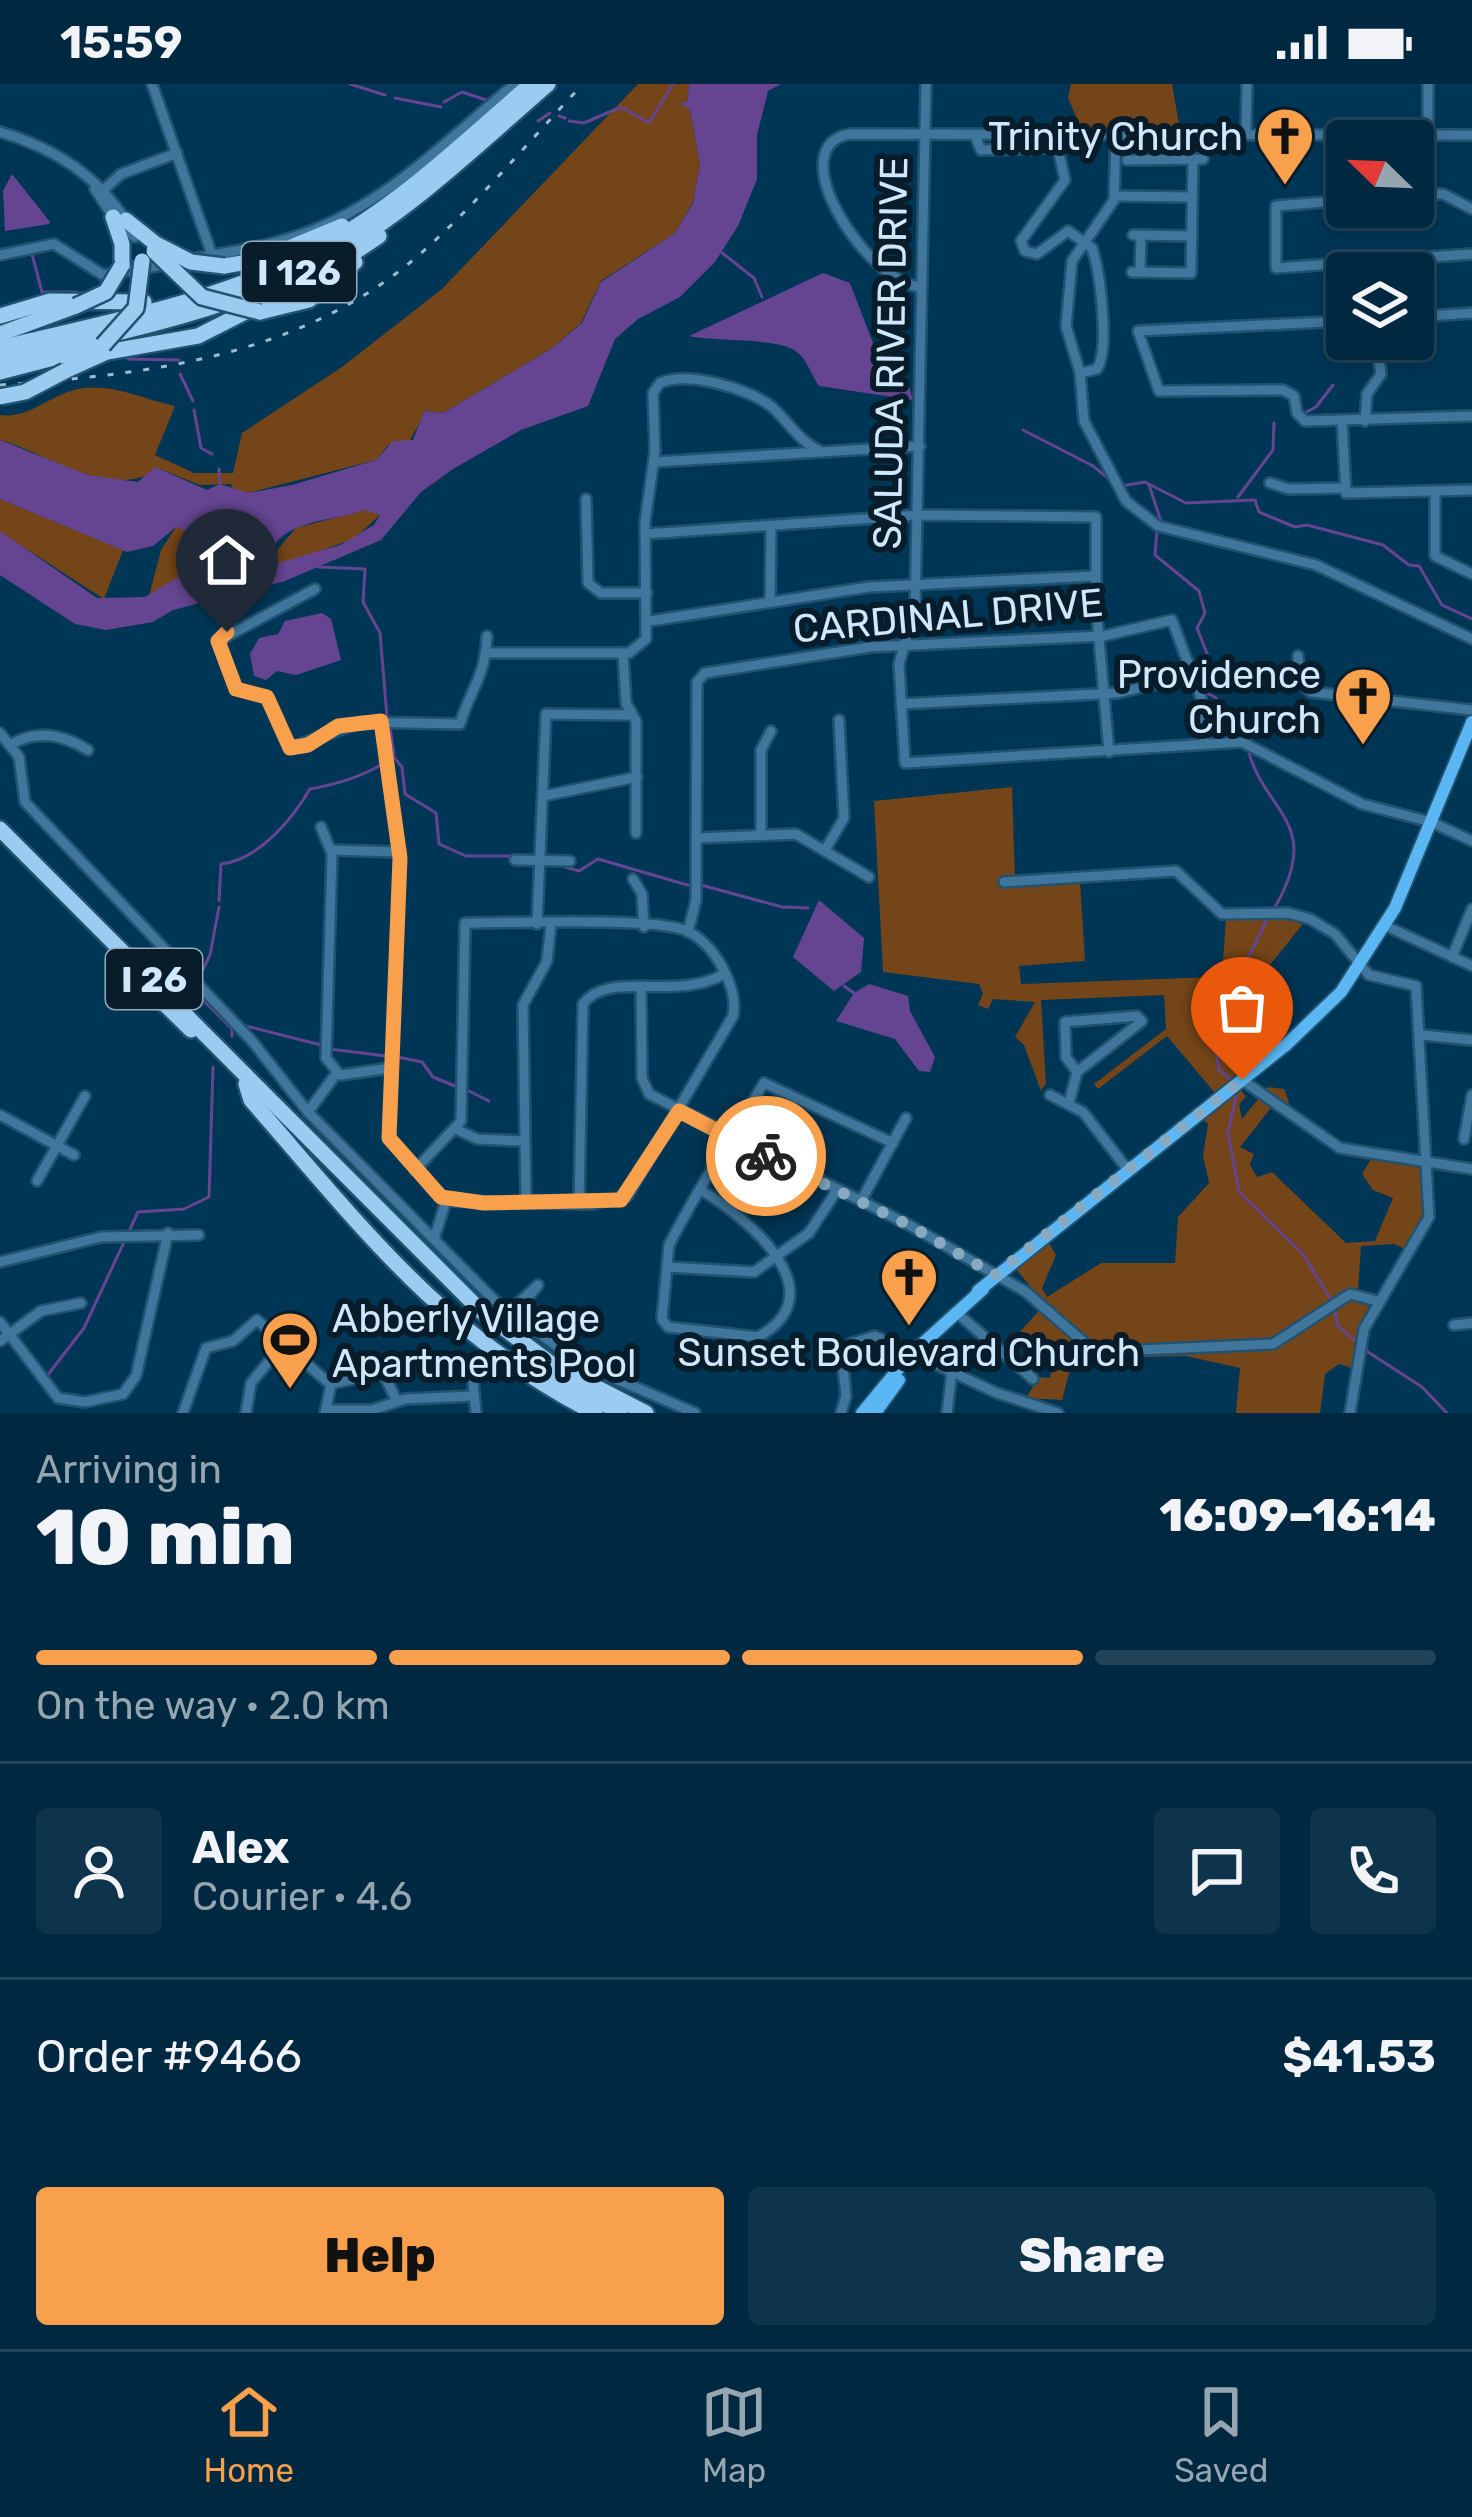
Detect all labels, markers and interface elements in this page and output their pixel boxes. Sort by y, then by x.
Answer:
text: 15:59 [60,16,183,69]
church icon: Trinity Church [1254,105,1316,187]
place label: Trinity Church [988,114,1243,160]
north arrow [1326,120,1434,228]
map controls [1326,120,1434,360]
street label: SALUDA RIVER DRIVE [865,156,917,550]
road number: I 126 [242,242,356,302]
button: layers [1326,252,1434,360]
pin [176,509,278,632]
icon: home [194,527,260,593]
street label: CARDINAL DRIVE [791,580,1105,652]
place label: Providence Church [1117,652,1321,743]
church icon: Providence Church [1332,665,1394,747]
road number: I 26 [106,949,202,1009]
pin [1191,957,1293,1080]
icon: bag [1209,975,1275,1041]
courier [706,1096,826,1216]
icon: bike [733,1123,799,1189]
church icon: Sunset Boulevard Church [878,1246,940,1328]
place label: Abberly Village Apartments Pool [332,1296,637,1387]
sports icon: Abberly Village Apartments Pool [259,1309,321,1391]
place label: Sunset Boulevard Church [678,1330,1140,1376]
text: Arriving in [36,1447,222,1493]
text: 16:09–16:14 [1159,1489,1436,1542]
text: 10 min [36,1491,295,1584]
text: On the way · 2.0 km [36,1683,390,1729]
button: person [36,1808,162,1934]
button: chat [1154,1808,1280,1934]
button: phone [1310,1808,1436,1934]
text: Alex [192,1821,290,1874]
text: Courier · 4.6 [192,1874,412,1920]
text: Order #9466 [36,2030,302,2083]
text: $41.53 [1282,2030,1436,2083]
button: Help [36,2187,724,2325]
button: Share [748,2187,1436,2325]
tab: Home [204,2379,294,2490]
tab: Map [701,2379,767,2490]
tab: Saved [1174,2379,1268,2490]

